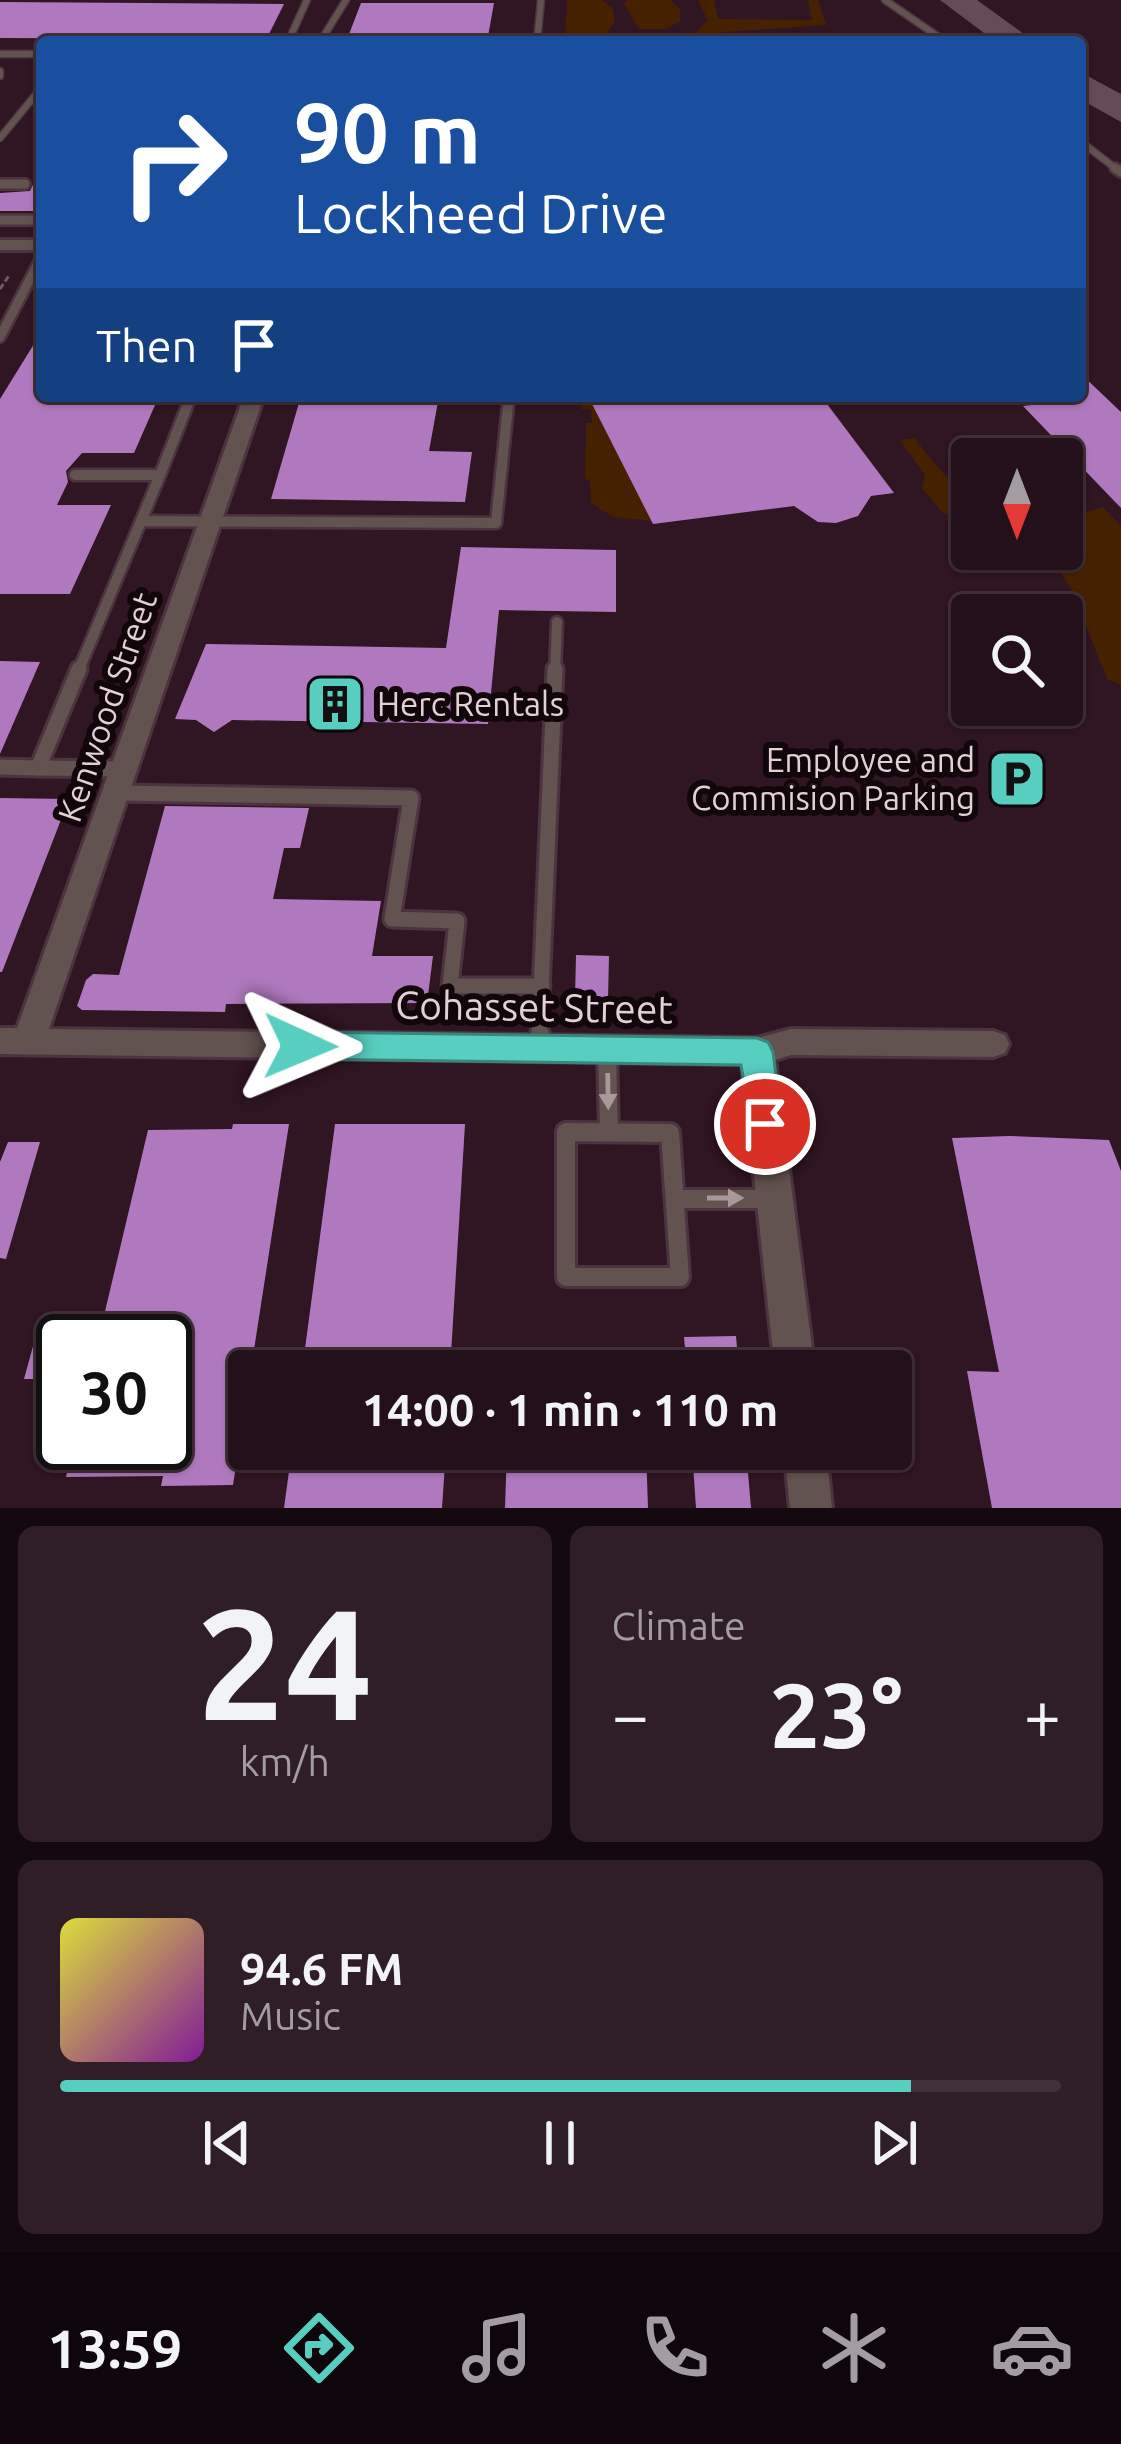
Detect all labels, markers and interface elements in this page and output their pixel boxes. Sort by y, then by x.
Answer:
icon: right [96,84,252,240]
text: 90 m [294,85,481,179]
text: Lockheed Drive [294,183,668,243]
icon: arrive [221,312,287,378]
text: Then [96,320,197,371]
north arrow [951,438,1083,570]
map controls [951,438,1083,726]
street label: Kenwood Street [50,587,163,826]
button: search [951,594,1083,726]
building icon: Herc Rentals [304,673,366,735]
place label: Herc Rentals [377,685,564,722]
place label: Employee and Commision Parking [691,741,975,816]
parking icon: Employee and Commision Parking [986,748,1048,810]
position arrow [237,983,363,1109]
street label: Cohasset Street [395,983,673,1030]
one-way arrow [598,1073,618,1111]
pin [714,1073,816,1175]
icon: arrive [732,1091,798,1157]
one-way arrow [707,1188,745,1208]
speed limit sign: 30 [36,1314,192,1470]
text: 14:00 · 1 min · 110 m [362,1384,778,1435]
text: 24 [197,1575,373,1749]
text: Climate [612,1604,746,1647]
text: 23° [770,1664,903,1765]
text: − [612,1677,649,1751]
text: + [1024,1677,1061,1751]
text: km/h [240,1740,330,1783]
text: 94.6 FM [240,1943,403,1994]
text: Music [240,1994,341,2037]
icon: previous [194,2110,260,2176]
icon: pause [527,2110,593,2176]
icon: next [861,2110,927,2176]
icon: directions [277,2306,361,2390]
icon: music [455,2306,539,2390]
icon: phone [633,2306,717,2390]
icon: climate [812,2306,896,2390]
icon: car [990,2306,1074,2390]
text: 13:59 [47,2318,182,2378]

